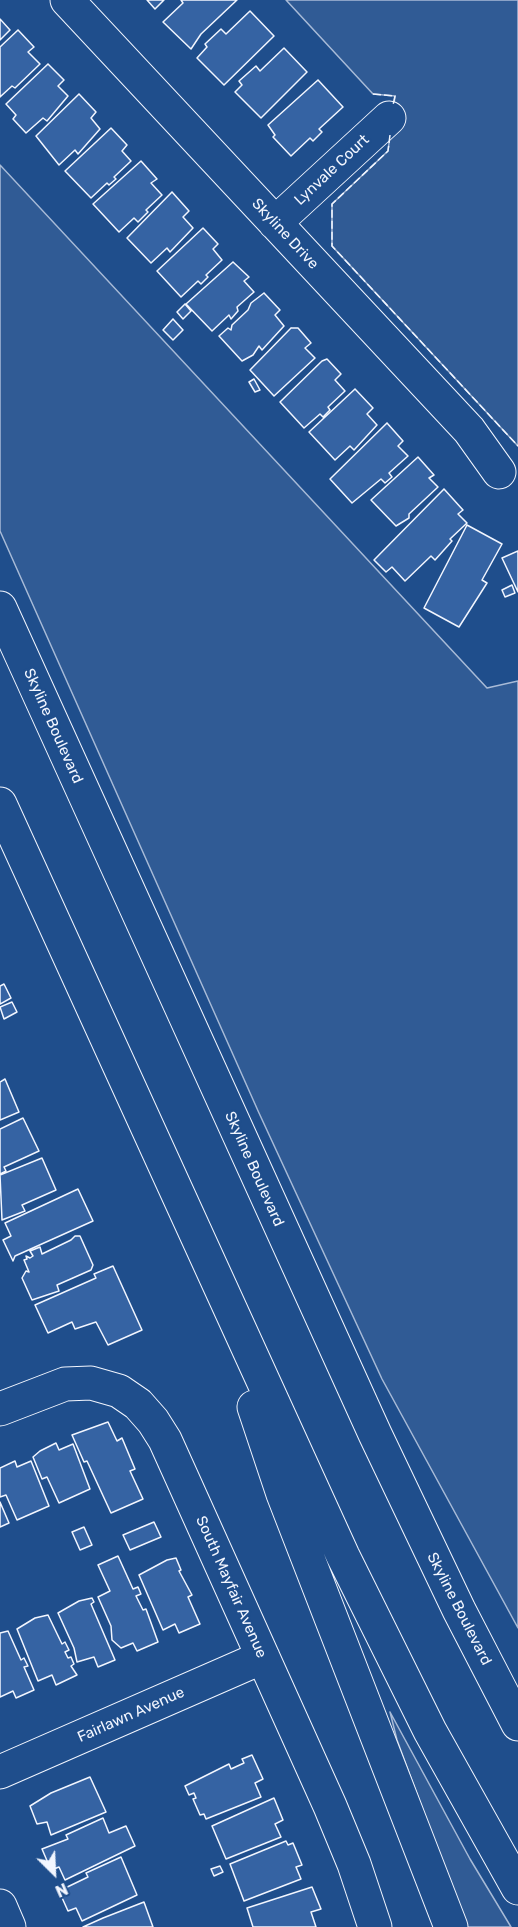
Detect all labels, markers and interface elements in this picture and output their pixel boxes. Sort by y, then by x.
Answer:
street label: Lynvale Court [291,131,373,209]
street label: Skyline Drive [248,195,322,273]
street label: Skyline Boulevard [20,666,86,786]
street label: Skyline Boulevard [221,1109,287,1229]
street label: South Mayfair Avenue [192,1513,270,1661]
street label: Skyline Boulevard [423,1550,495,1668]
street label: Fairlawn Avenue [75,1683,187,1747]
north arrow [24,1843,84,1903]
text: N [52,1879,71,1901]

